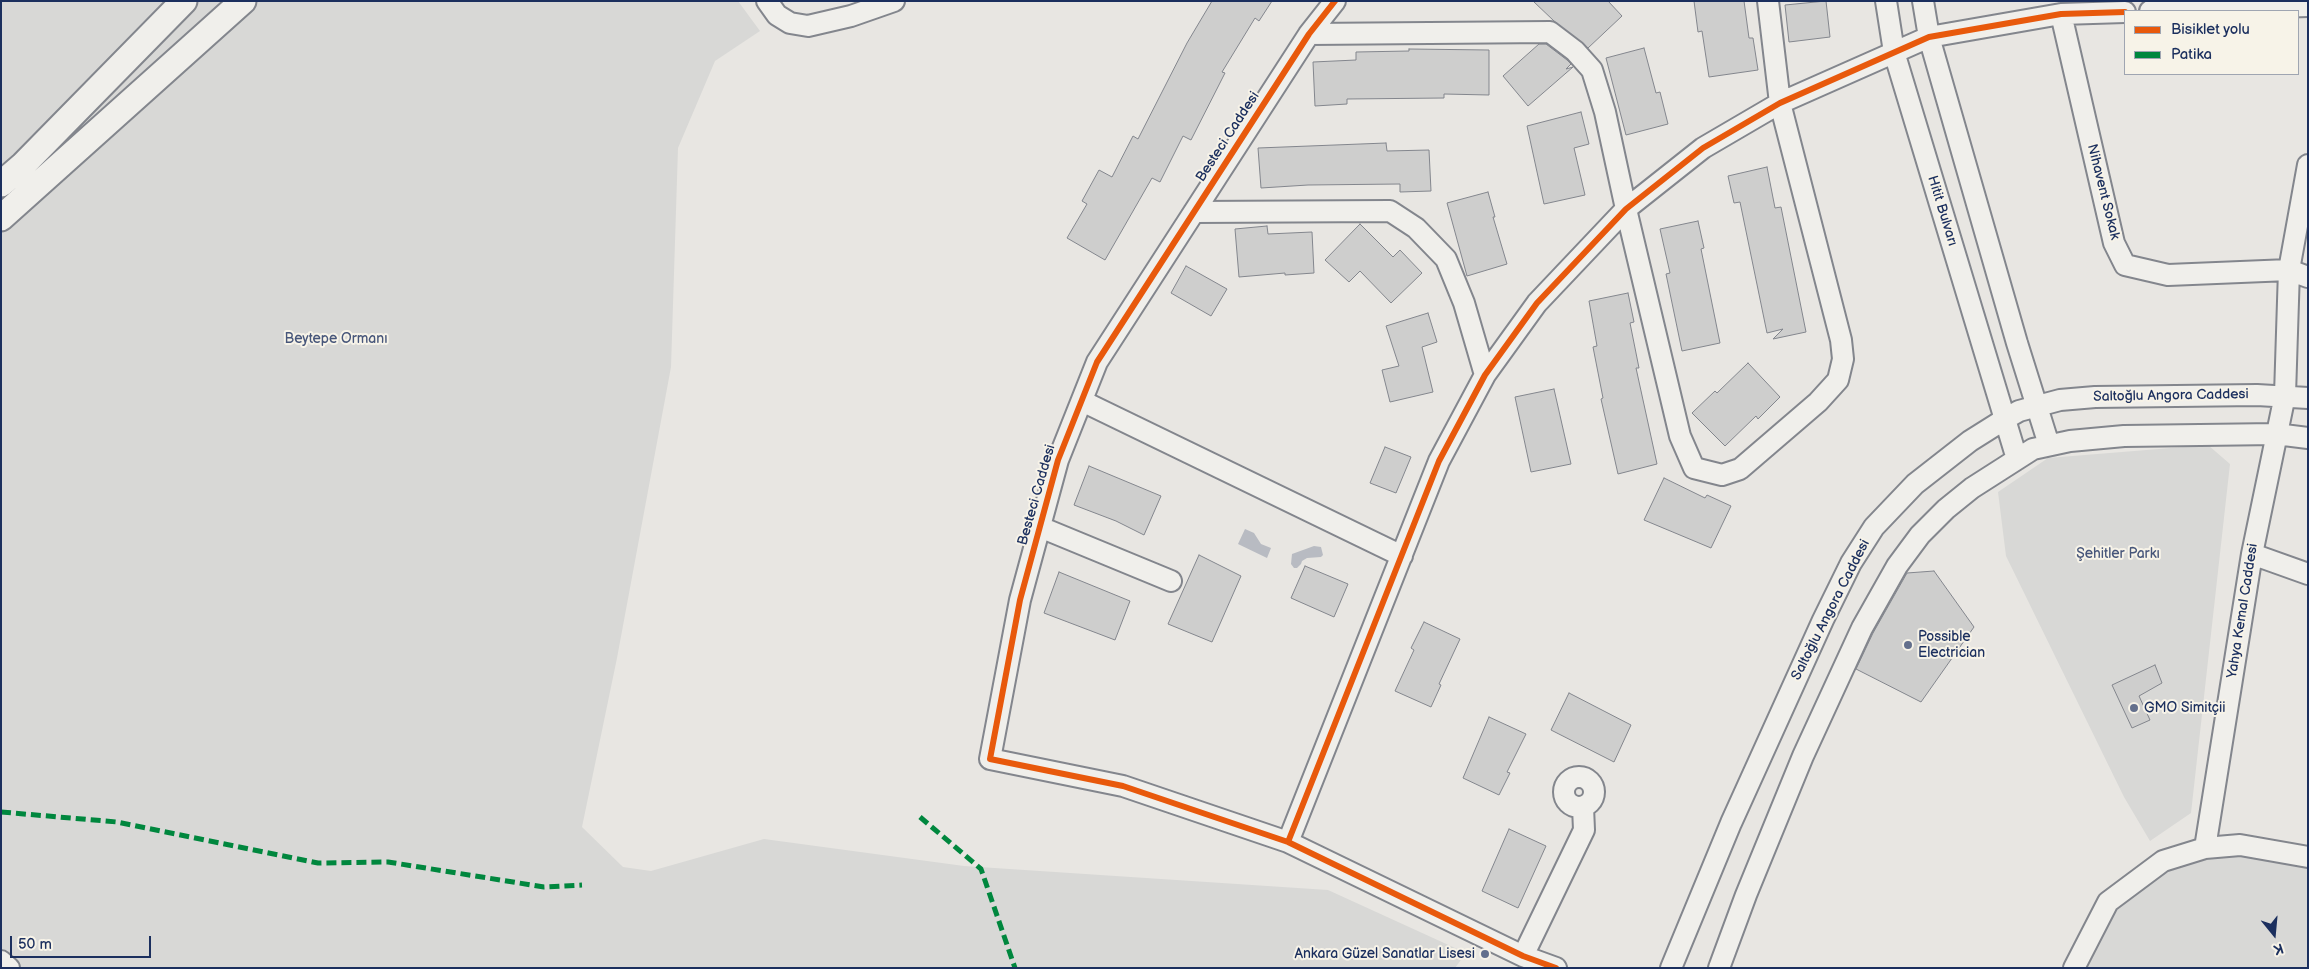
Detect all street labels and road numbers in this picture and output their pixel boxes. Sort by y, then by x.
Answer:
street label: Besteci Caddesi [1193,89,1263,185]
street label: Nihavent Sokak [2083,142,2123,242]
street label: Hitit Bulvarı [1923,174,1961,248]
street label: Saltoğlu Angora Caddesi [2093,386,2249,406]
street label: Besteci Caddesi [1015,443,1059,547]
street label: Saltoğlu Angora Caddesi [1788,537,1874,683]
street label: Yahya Kemal Caddesi [2224,542,2262,680]

